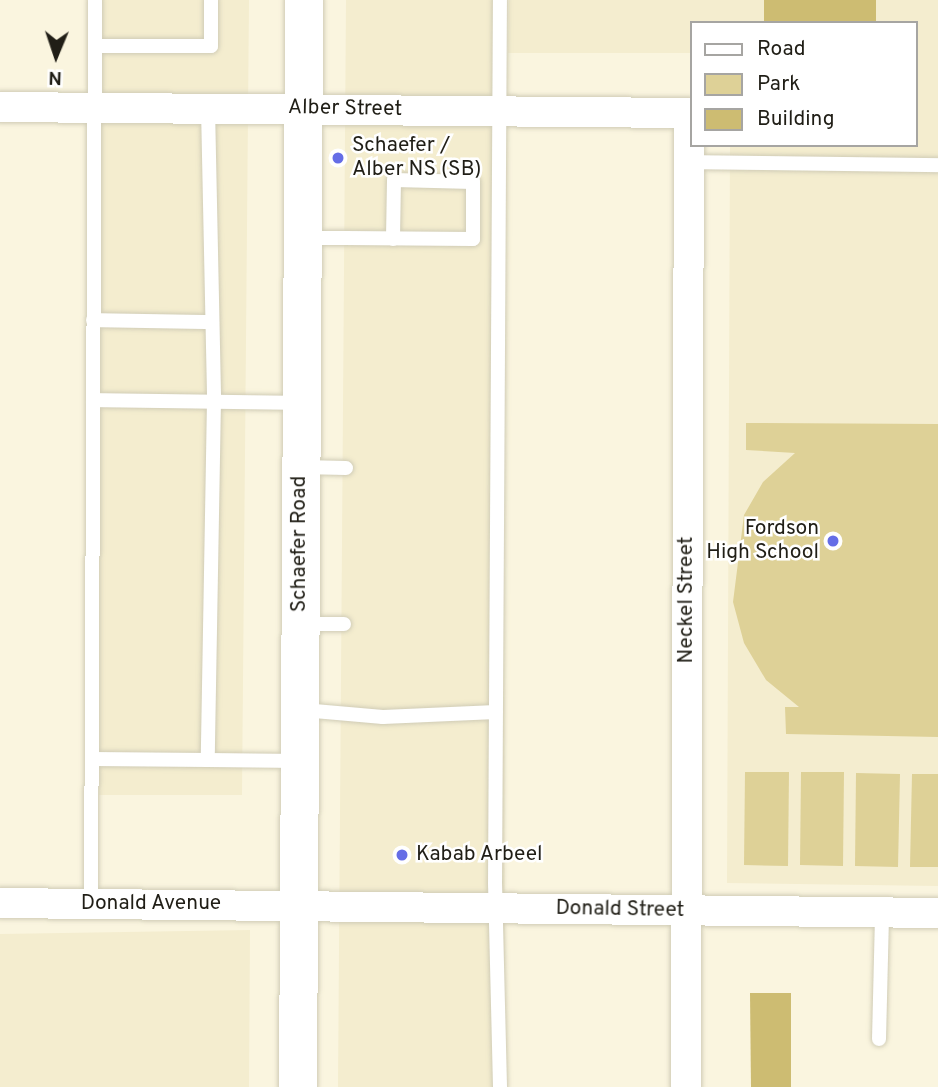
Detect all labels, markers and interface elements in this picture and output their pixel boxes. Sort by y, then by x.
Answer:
north arrow [21,21,91,91]
legend [690,21,917,147]
text: Road [757,36,806,63]
text: N [48,65,63,89]
text: Park [757,71,800,98]
street label: Alber Street [288,95,402,123]
text: Building [757,106,835,133]
place label: Schaefer / Alber NS (SB) [352,133,481,183]
marker: Schaefer / Alber NS (SB) [330,150,346,166]
street label: Schaefer Road [287,476,313,612]
place label: Fordson High School [706,516,819,566]
marker: Fordson High School [825,533,841,549]
street label: Neckel Street [674,536,700,664]
place label: Kabab Arbeel [416,842,543,868]
marker: Kabab Arbeel [394,847,410,863]
street label: Donald Avenue [80,891,222,917]
street label: Donald Street [555,896,685,924]

